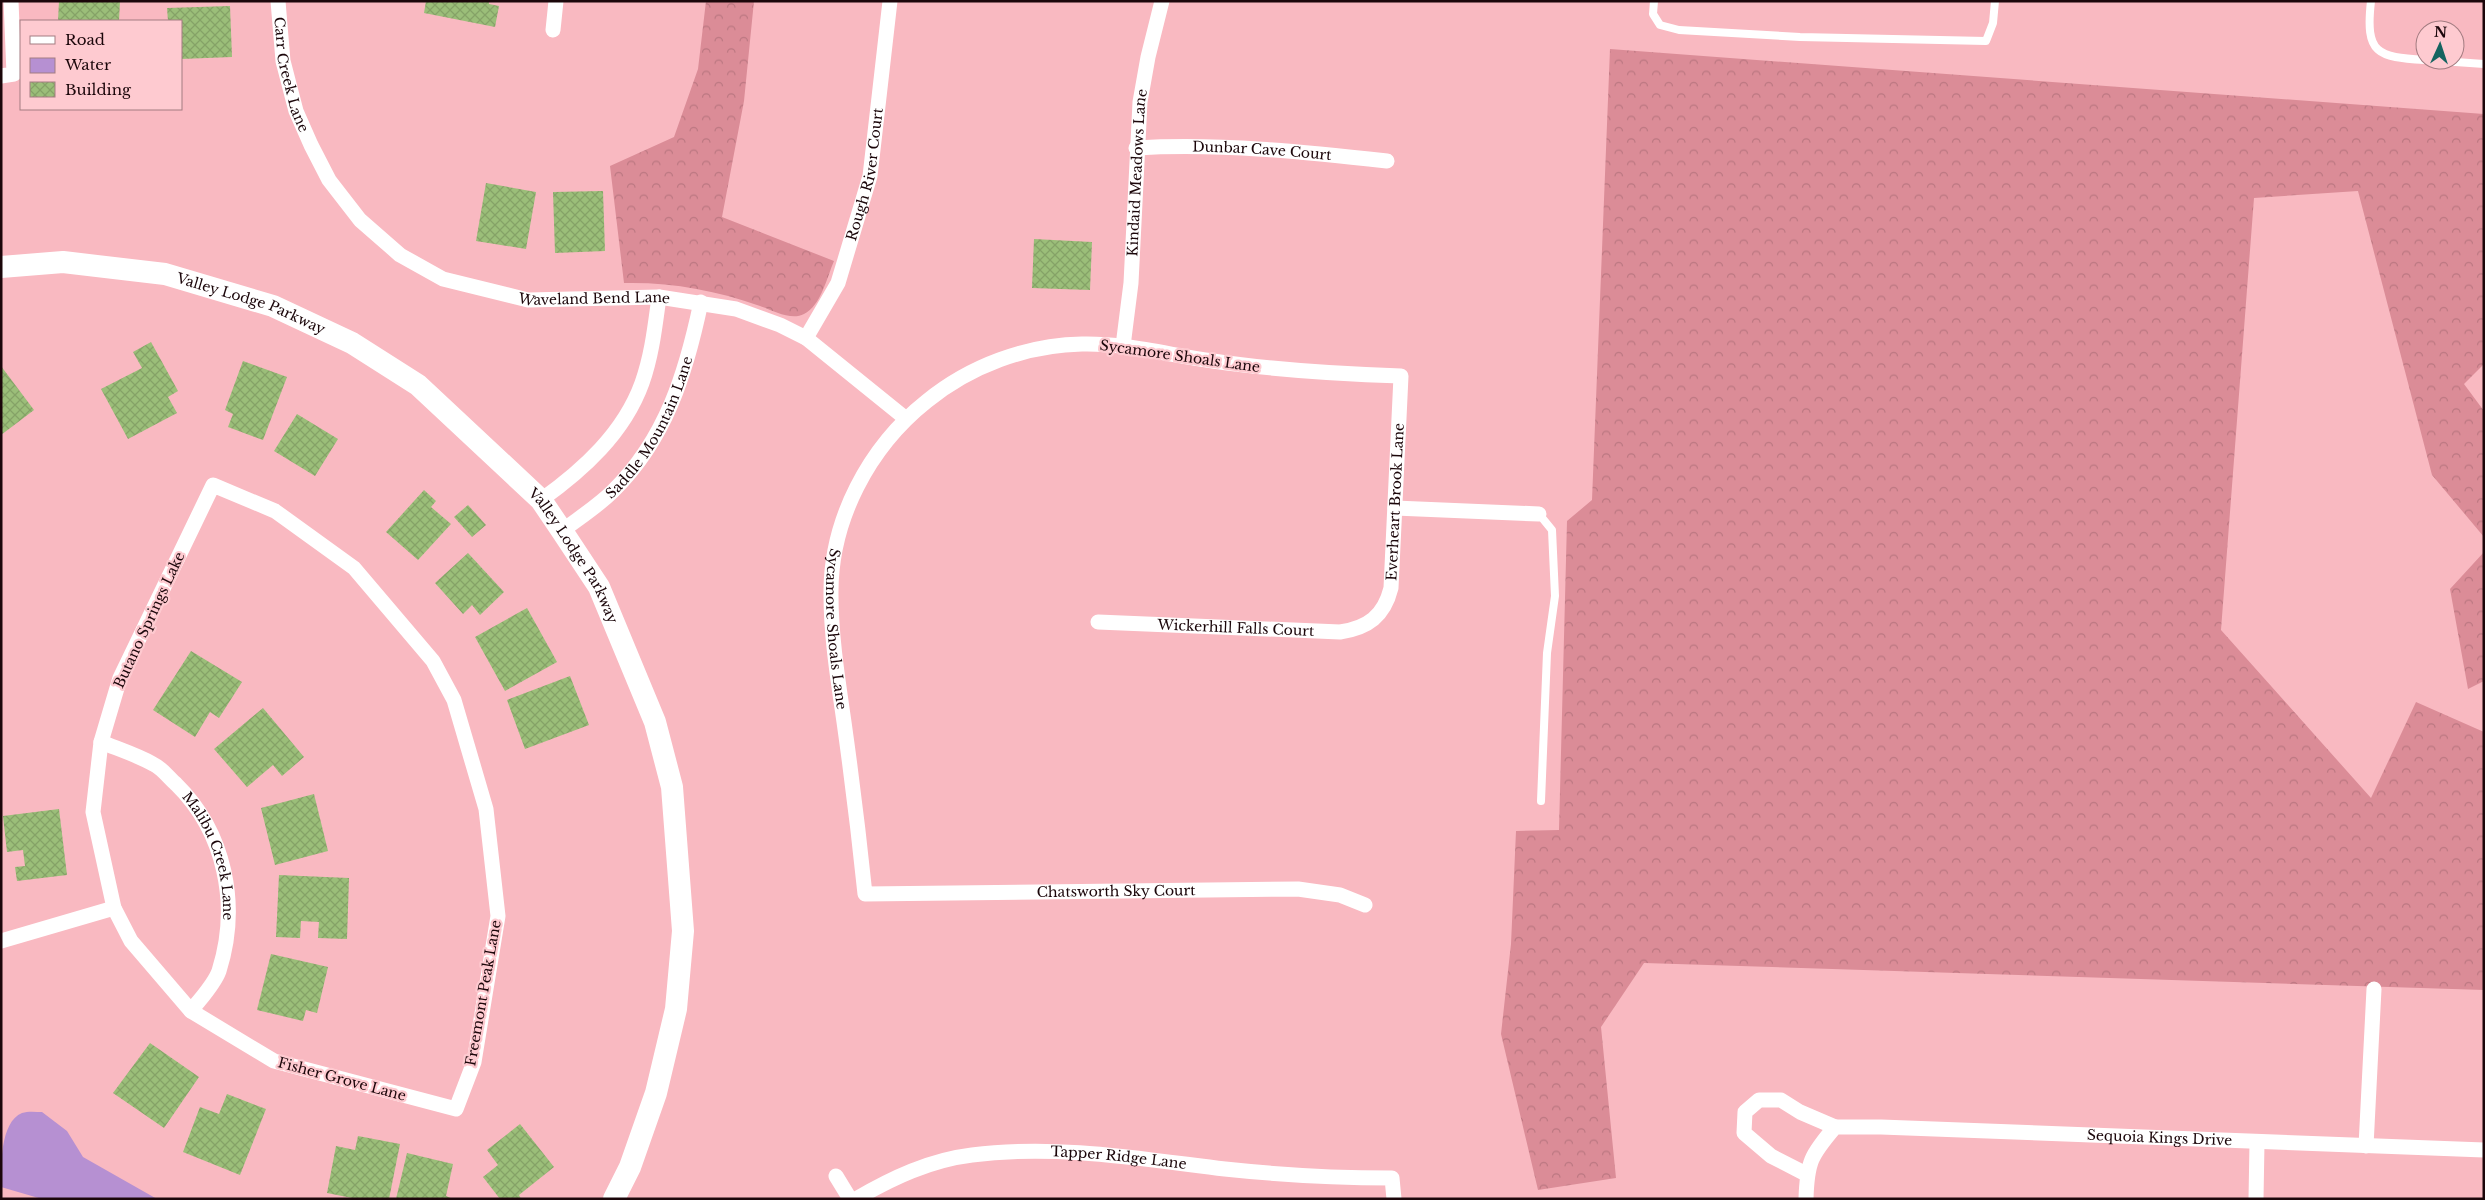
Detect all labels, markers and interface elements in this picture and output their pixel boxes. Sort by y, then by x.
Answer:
street label: Carr Creek Lane [270,16,313,135]
legend [20,20,182,110]
north arrow [2415,20,2465,70]
text: N [2434,23,2448,41]
text: Road [65,30,105,49]
text: Water [64,55,112,74]
text: Building [65,80,132,99]
street label: Kindaid Meadows Lane [1123,87,1151,257]
street label: Rough River Court [842,106,887,243]
street label: Dunbar Cave Court [1192,138,1333,164]
street label: Valley Lodge Parkway [174,269,328,338]
street label: Waveland Bend Lane [515,288,671,310]
street label: Sycamore Shoals Lane [1099,336,1261,376]
street label: Saddle Mountain Lane [602,354,696,502]
street label: Everheart Brook Lane [1382,422,1408,581]
street label: Valley Lodge Parkway [524,483,622,626]
street label: Sycamore Shoals Lane [822,547,851,711]
street label: Butano Springs Lake [110,549,188,691]
street label: Wickerhill Falls Court [1156,615,1315,640]
street label: Malibu Creek Lane [178,788,237,921]
street label: Chatsworth Sky Court [1037,881,1196,901]
street label: Freemont Peak Lane [461,919,505,1067]
street label: Fisher Grove Lane [276,1053,408,1105]
street label: Sequoia Kings Drive [2087,1126,2233,1149]
street label: Tapper Ridge Lane [1050,1142,1188,1173]

